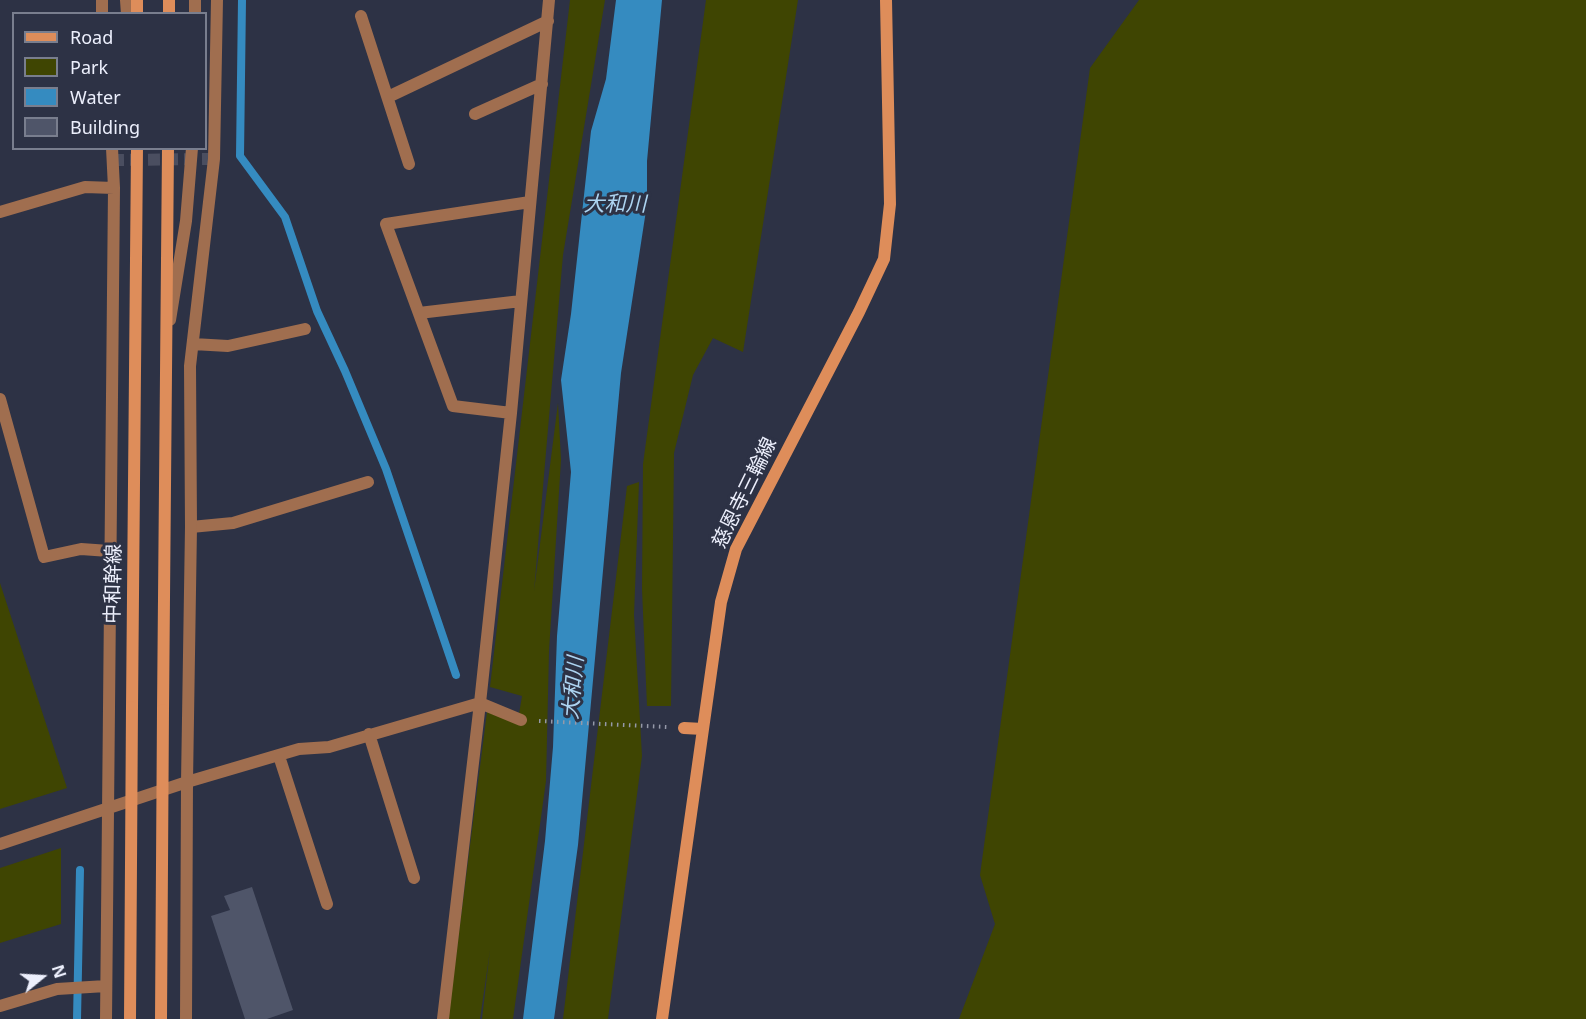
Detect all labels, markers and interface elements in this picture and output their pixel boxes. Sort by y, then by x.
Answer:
legend [12,12,207,150]
text: Road [70,25,113,49]
text: Park [70,55,108,79]
text: Water [70,85,121,109]
text: Building [70,115,140,139]
water label: 大和川 [584,192,646,218]
street label: 慈恩寺三輪線 [708,434,782,552]
street label: 中和幹線 [101,544,127,624]
water label: 大和川 [559,656,589,720]
north arrow [12,947,72,1007]
text: N [47,962,72,981]

